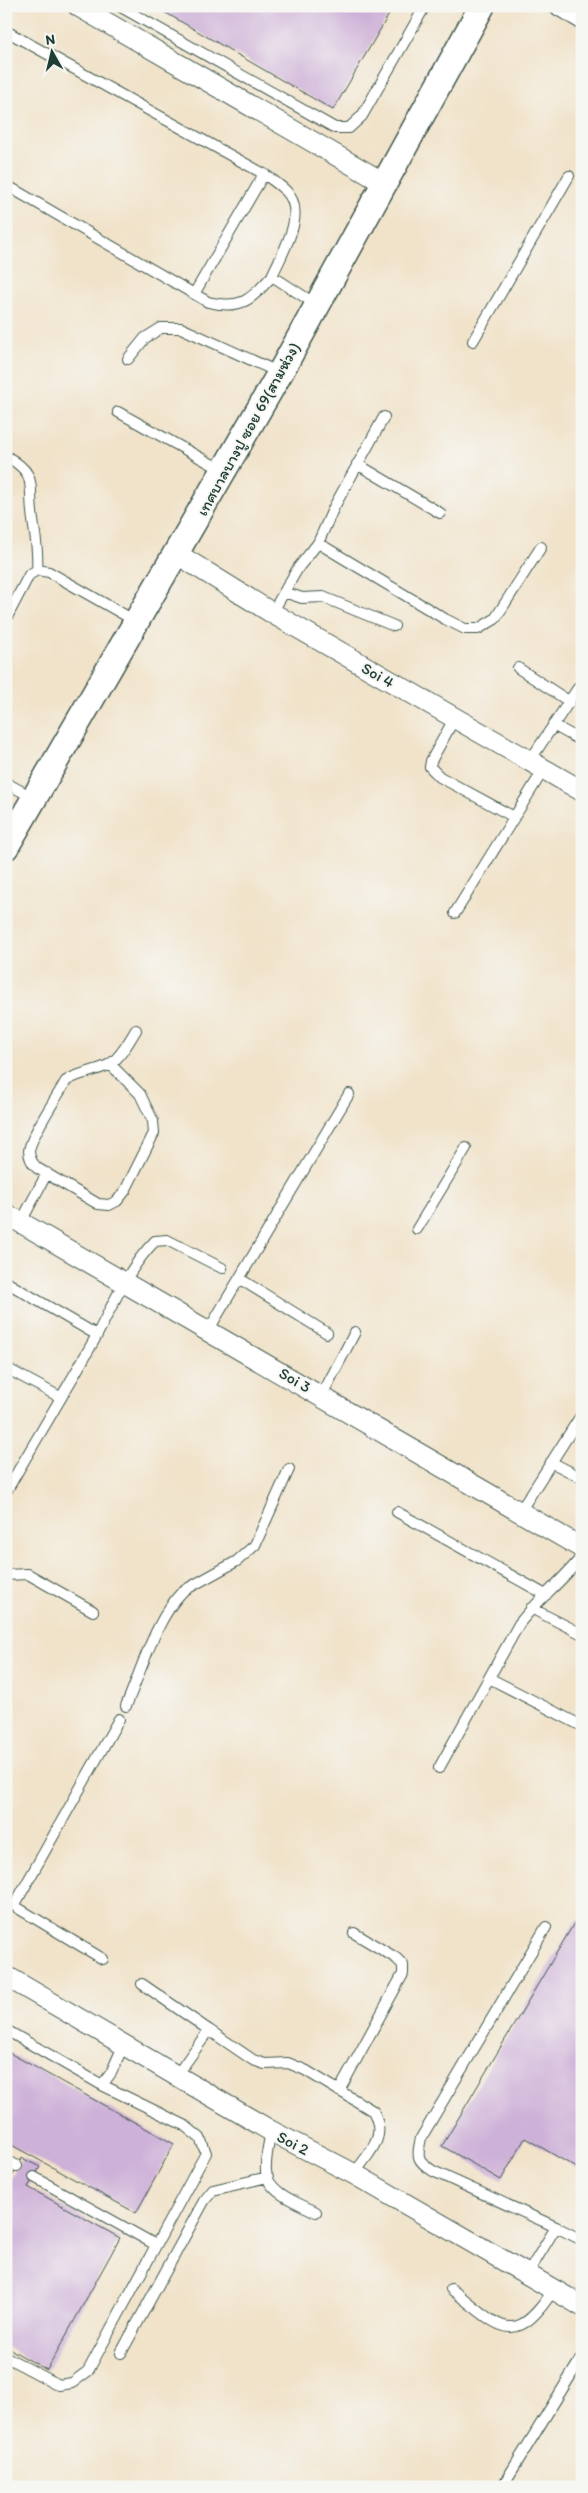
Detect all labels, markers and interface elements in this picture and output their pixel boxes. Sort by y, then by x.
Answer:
north arrow [28,28,78,78]
text: N [44,31,56,49]
street label: เทศบาลบางปู ซอย 69(สามห่วง) [192,339,305,520]
street label: Soi 4 [358,658,398,692]
street label: Soi 3 [276,1363,315,1397]
street label: Soi 2 [274,2127,313,2159]

